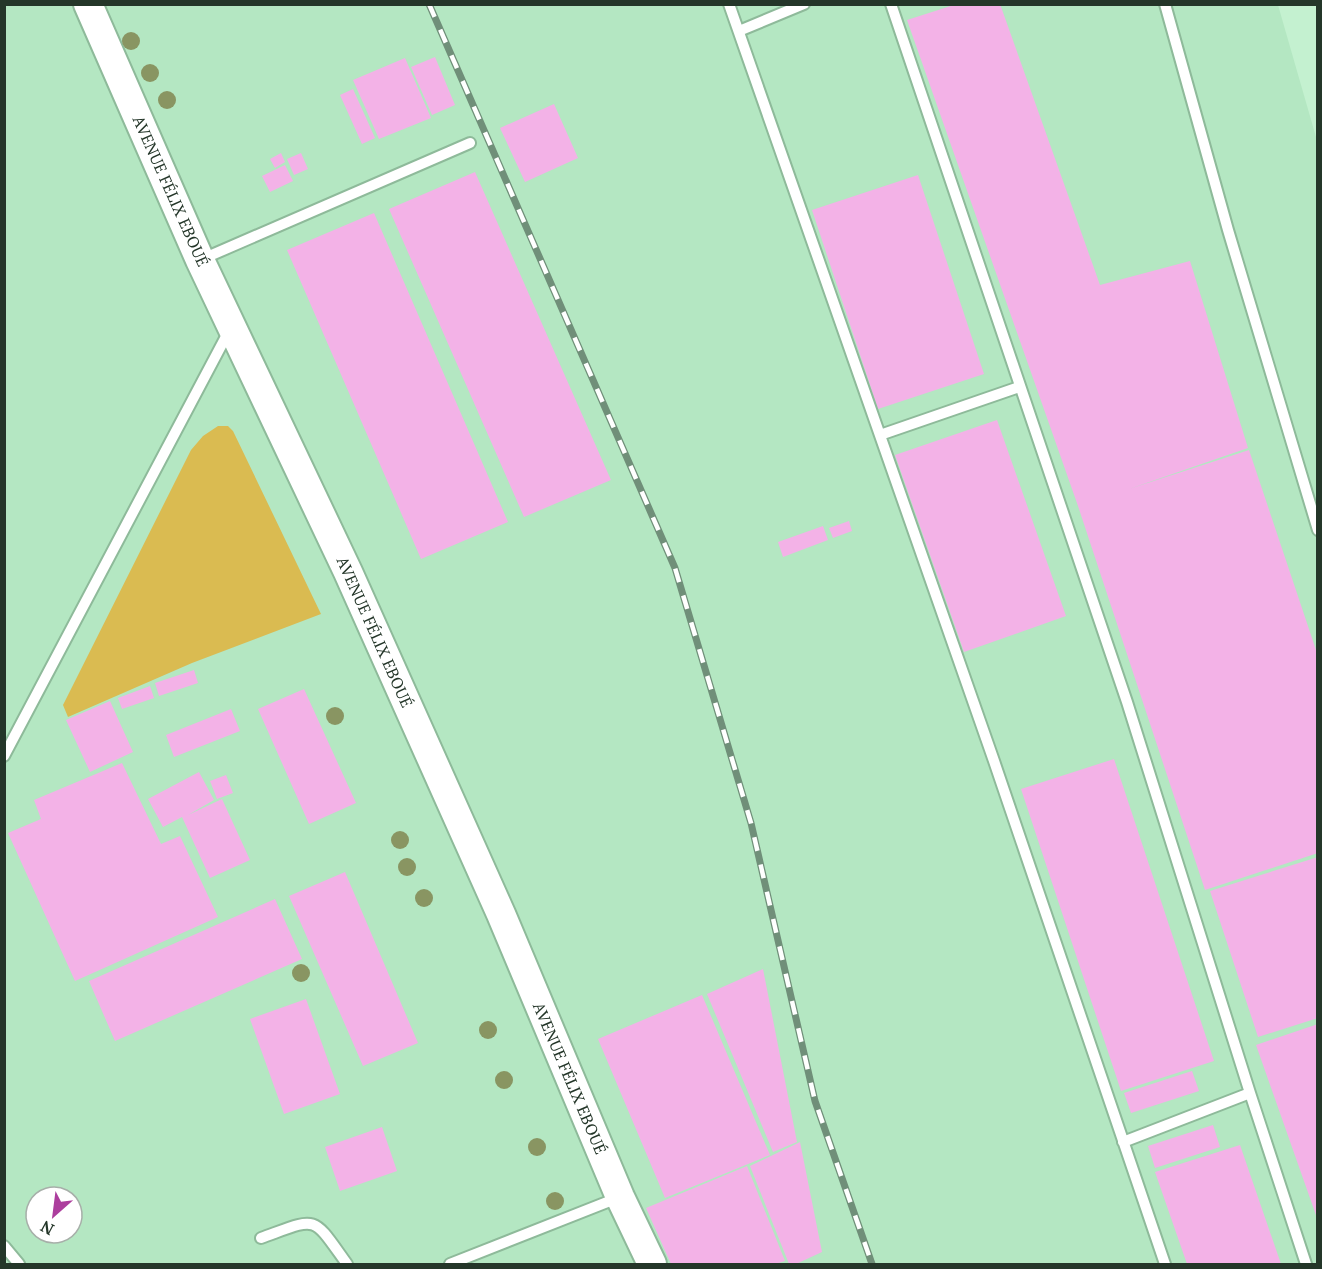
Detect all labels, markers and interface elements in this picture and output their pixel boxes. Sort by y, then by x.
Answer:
street label: AVENUE FÉLIX EBOUÉ [128,112,214,270]
street label: AVENUE FÉLIX EBOUÉ [332,553,418,711]
street label: AVENUE FÉLIX EBOUÉ [528,999,612,1157]
north arrow [24,1185,84,1245]
text: N [36,1216,57,1241]

